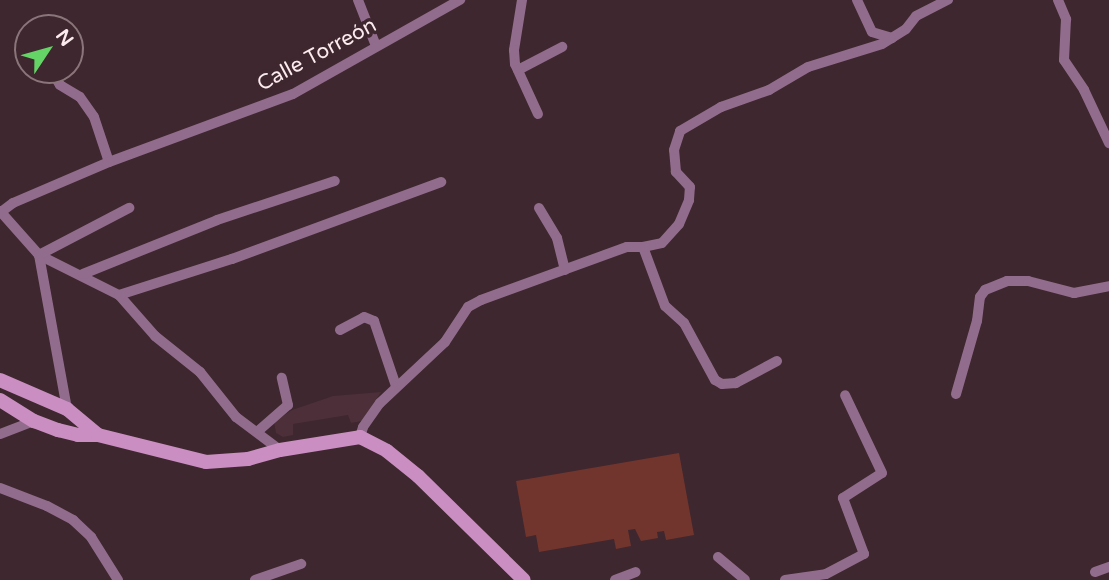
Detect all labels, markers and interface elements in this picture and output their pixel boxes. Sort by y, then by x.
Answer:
street label: Calle Torreón [253,13,381,97]
north arrow [14,14,84,84]
text: N [51,25,78,50]

